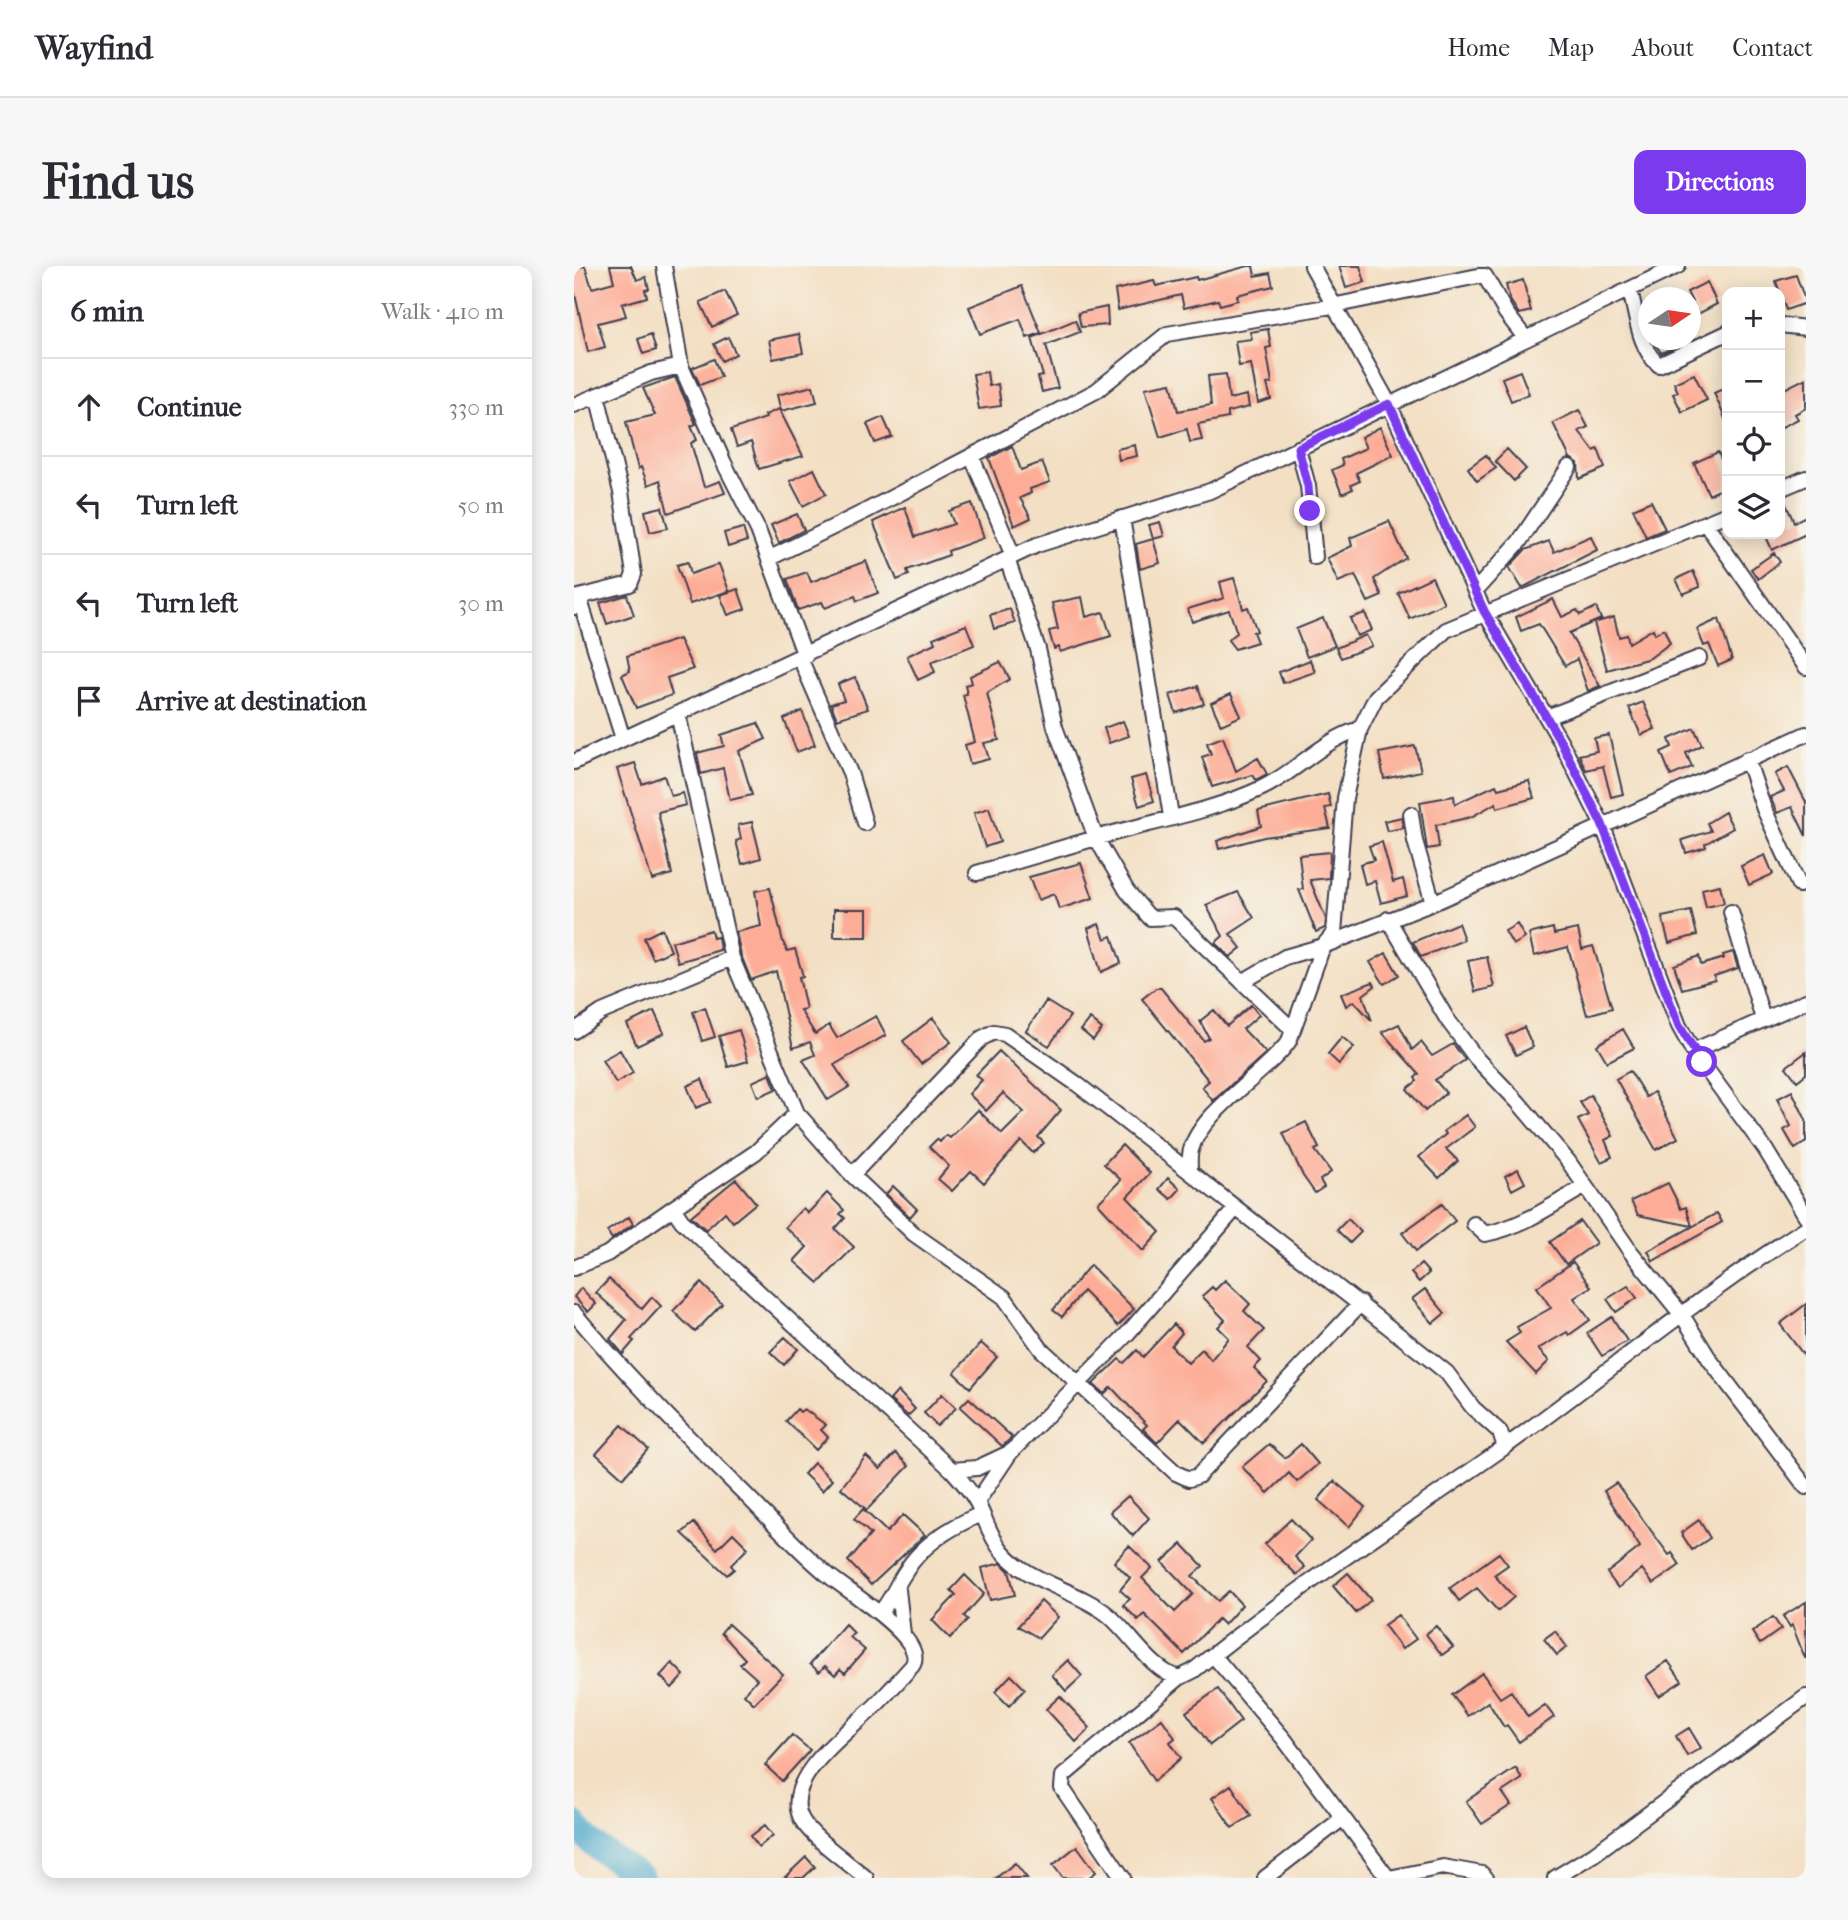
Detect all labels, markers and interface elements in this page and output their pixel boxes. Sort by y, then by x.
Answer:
text: Wayfind [35,29,153,68]
text: Home [1448,34,1510,62]
text: Map [1548,34,1594,62]
text: About [1632,34,1694,62]
text: Contact [1732,34,1813,62]
button: Directions [1634,150,1806,214]
text: Find us [42,153,194,211]
north arrow [1638,287,1701,350]
map controls [1722,287,1785,539]
button: + [1722,287,1785,350]
text: 6 min [70,294,144,329]
text: Walk · 410 m [381,298,504,325]
button: − [1722,350,1785,413]
icon: ahead [70,388,108,426]
text: Continue [137,392,242,423]
text: 330 m [448,394,504,421]
button: locate [1722,413,1785,476]
button: layers [1722,476,1785,539]
icon: left [70,486,108,524]
text: Turn left [137,490,238,521]
text: 50 m [457,492,504,519]
route end [1294,495,1325,526]
icon: left [70,584,108,622]
text: Turn left [137,588,238,619]
text: 30 m [458,590,504,617]
icon: arrive [70,682,108,720]
text: Arrive at destination [137,686,367,717]
route start [1686,1046,1717,1077]

